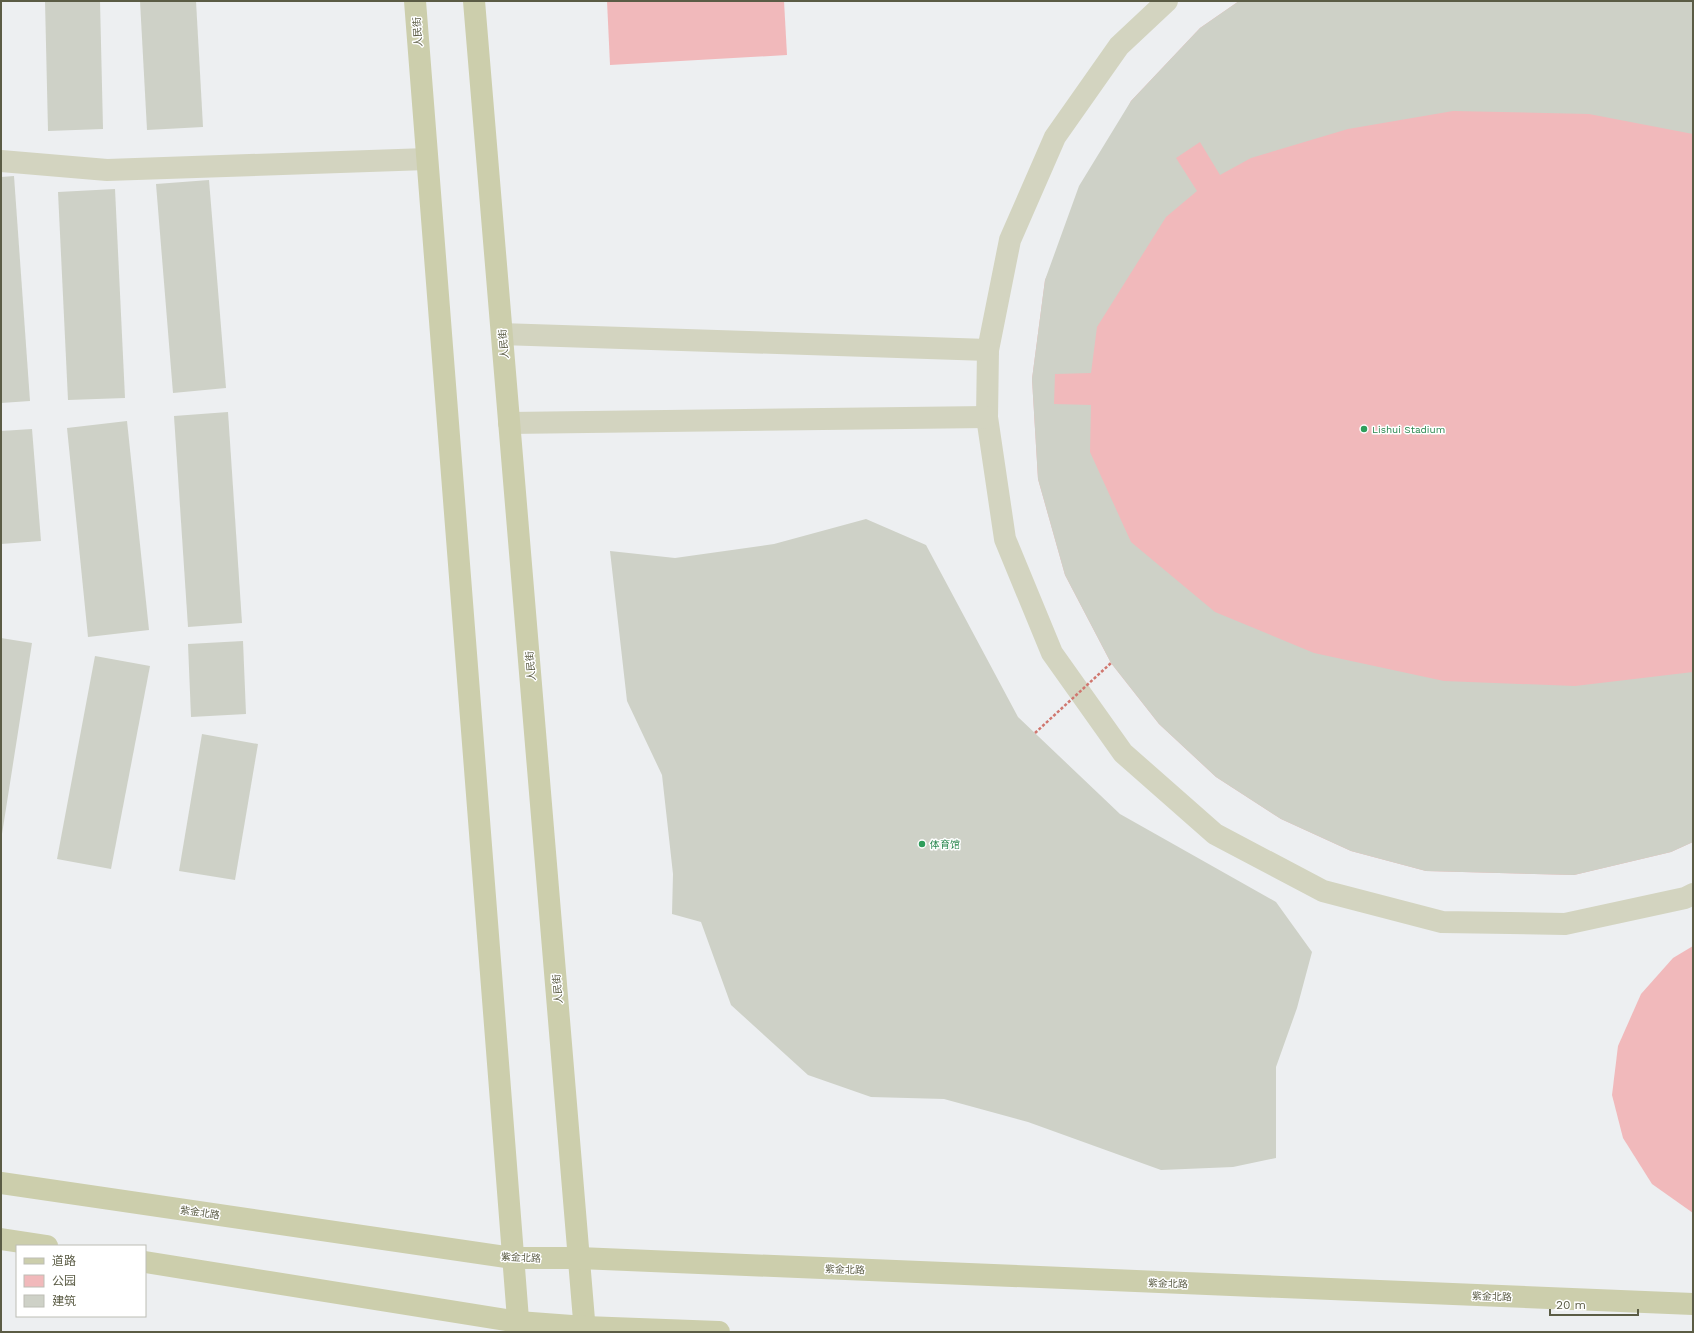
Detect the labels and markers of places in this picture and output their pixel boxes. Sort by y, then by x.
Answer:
marker: Lishui Stadium [1359,424,1369,434]
place label: Lishui Stadium [1372,424,1445,435]
marker: 体育馆 [917,839,927,849]
place label: 体育馆 [930,839,960,850]

